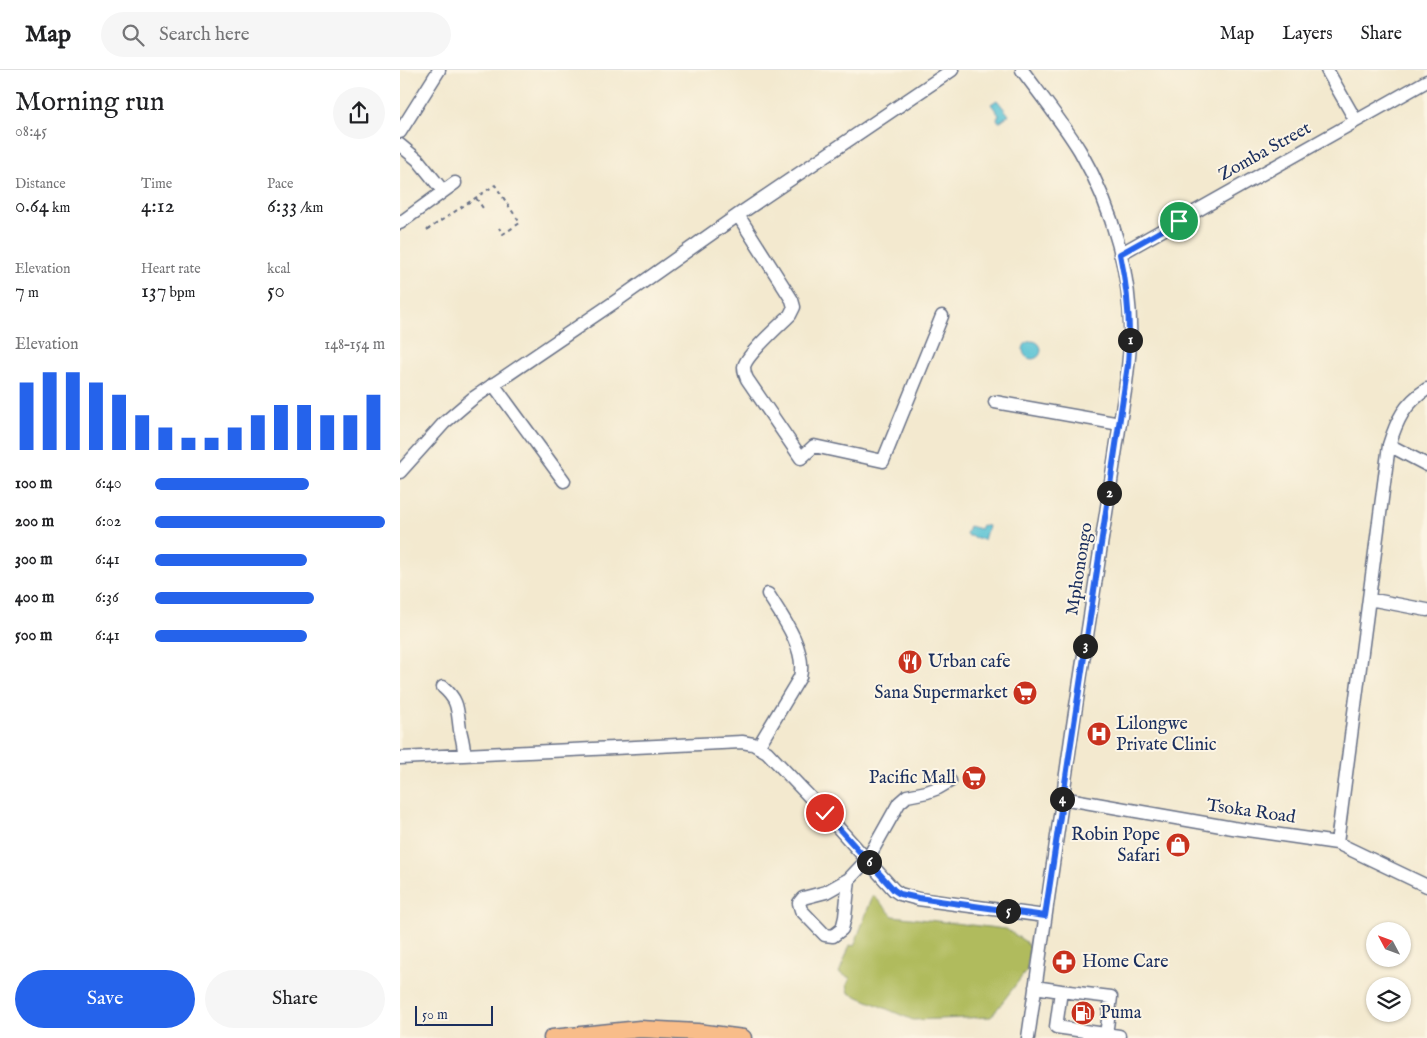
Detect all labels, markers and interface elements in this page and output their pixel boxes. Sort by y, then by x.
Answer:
search box [101,12,451,57]
text: Map [25,19,71,50]
icon: search [119,21,147,49]
text: Search here [159,23,250,47]
text: Map [1220,23,1254,46]
text: Layers [1282,23,1333,46]
text: Share [1361,23,1402,46]
text: Morning run [15,85,165,120]
button: share [333,87,385,139]
street label: Zomba Street [1215,117,1315,187]
text: 08:45 [15,122,47,142]
text: Distance [15,175,66,193]
text: Time [141,175,172,193]
text: Pace [267,175,294,193]
text: 0.64 [15,193,49,220]
text: 4:12 [141,193,175,220]
text: 6:33 [267,193,297,220]
text: km [49,199,70,217]
text: /km [297,199,323,217]
pin [1158,200,1200,242]
icon: arrive [1165,207,1193,235]
text: Elevation [15,260,71,278]
text: Heart rate [141,260,201,278]
text: kcal [267,260,290,278]
text: 7 [15,278,25,305]
text: 137 [141,278,167,305]
text: 50 [267,278,285,305]
text: m [25,284,39,302]
text: bpm [167,284,195,302]
pin: 1 [1118,328,1142,352]
text: 1 [1128,331,1133,349]
text: Elevation [15,335,78,355]
text: 148–154 m [324,335,385,355]
text: 100 m [15,474,52,494]
text: 6:40 [95,474,122,494]
pin: 2 [1096,480,1122,506]
text: 2 [1106,484,1113,502]
text: 200 m [15,512,54,532]
text: 6:02 [95,512,121,532]
street label: Mphonongo [1061,521,1099,617]
text: 300 m [15,550,53,570]
text: 6:41 [95,550,120,570]
text: 400 m [15,588,54,608]
text: 6:36 [95,588,119,608]
text: 500 m [15,626,52,646]
text: 6:41 [95,626,120,646]
pin: 3 [1072,634,1098,658]
text: 3 [1083,637,1088,655]
restaurant icon: Urban cafe [897,649,923,675]
place label: Urban cafe [928,651,1011,674]
supermarket icon: Sana Supermarket [1012,680,1038,706]
place label: Sana Supermarket [874,682,1008,705]
place label: Lilongwe Private Clinic [1116,713,1217,757]
hospital icon: Lilongwe Private Clinic [1086,721,1112,747]
supermarket icon: Pacific Mall [961,765,987,791]
place label: Pacific Mall [869,767,956,790]
pin: 4 [1050,786,1074,812]
text: 4 [1059,790,1066,808]
pin [804,792,846,834]
street label: Tsoka Road [1205,794,1297,830]
icon: check [811,799,839,827]
place label: Robin Pope Safari [1071,824,1160,868]
shop icon: Robin Pope Safari [1165,832,1191,858]
pin: 6 [856,850,882,874]
text: 6 [867,853,872,871]
pin: 5 [996,898,1020,924]
text: 5 [1006,902,1011,920]
north arrow [1366,922,1411,968]
map controls [1366,922,1411,1022]
pharmacy icon: Home Care [1051,949,1077,975]
place label: Home Care [1082,951,1168,974]
button: Save [15,970,195,1028]
button: Share [205,970,385,1028]
button: layers [1366,977,1411,1022]
fuel station icon: Puma [1070,1000,1096,1026]
place label: Puma [1100,1002,1142,1025]
scale bar [415,1003,492,1026]
text: 50 m [422,1006,448,1024]

